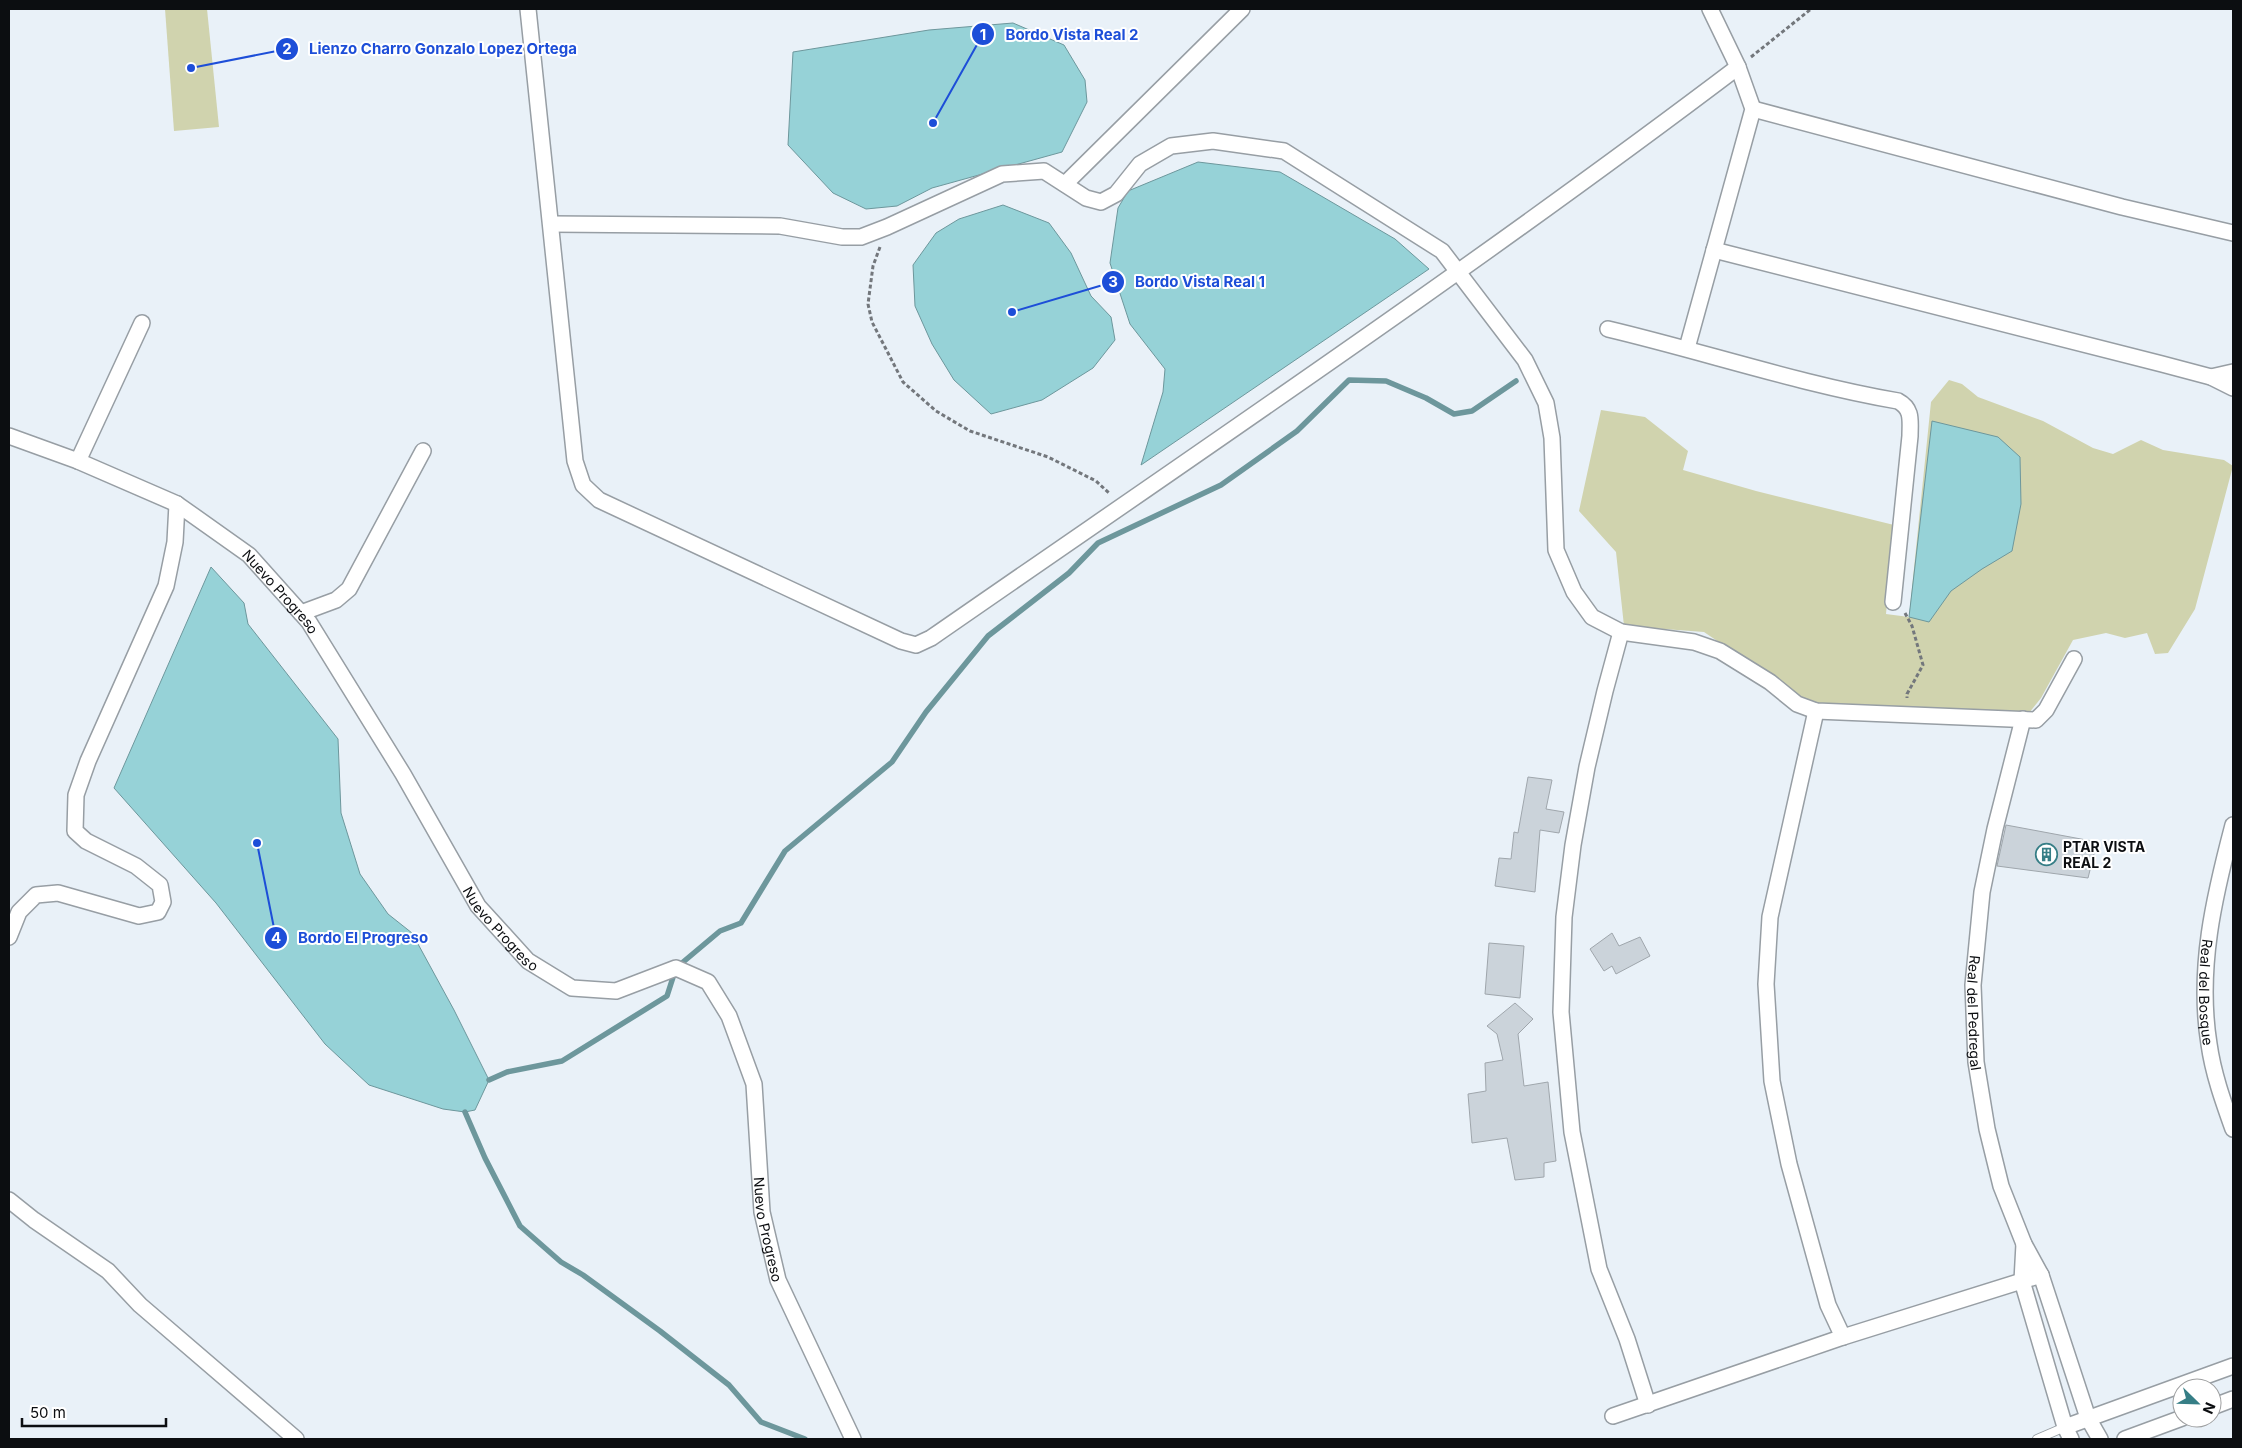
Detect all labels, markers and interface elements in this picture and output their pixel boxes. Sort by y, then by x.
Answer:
callout: Bordo Vista Real 2 [970,19,1148,49]
text: 1 [980,25,986,44]
text: Bordo Vista Real 2 [1005,25,1139,44]
callout: Lienzo Charro Gonzalo Lopez Ortega [274,34,587,64]
text: 2 [282,39,292,58]
text: Lienzo Charro Gonzalo Lopez Ortega [309,39,577,58]
callout: Bordo Vista Real 1 [1100,267,1275,297]
text: 3 [1108,272,1118,291]
text: Bordo Vista Real 1 [1135,272,1265,291]
street label: Nuevo Progreso [239,546,322,637]
place label: PTAR VISTA REAL 2 [2063,838,2146,871]
building icon: PTAR VISTA REAL 2 [2035,842,2059,866]
street label: Nuevo Progreso [460,883,542,974]
callout: Bordo El Progreso [263,923,439,953]
text: 4 [271,928,281,947]
text: Bordo El Progreso [298,928,428,947]
street label: Real del Bosque [2196,938,2218,1046]
street label: Real del Pedregal [1964,954,1986,1071]
street label: Nuevo Progreso [751,1176,787,1283]
north arrow [2172,1378,2222,1428]
scale bar [22,1396,166,1428]
text: N [2200,1400,2219,1417]
text: 50 m [30,1403,66,1422]

